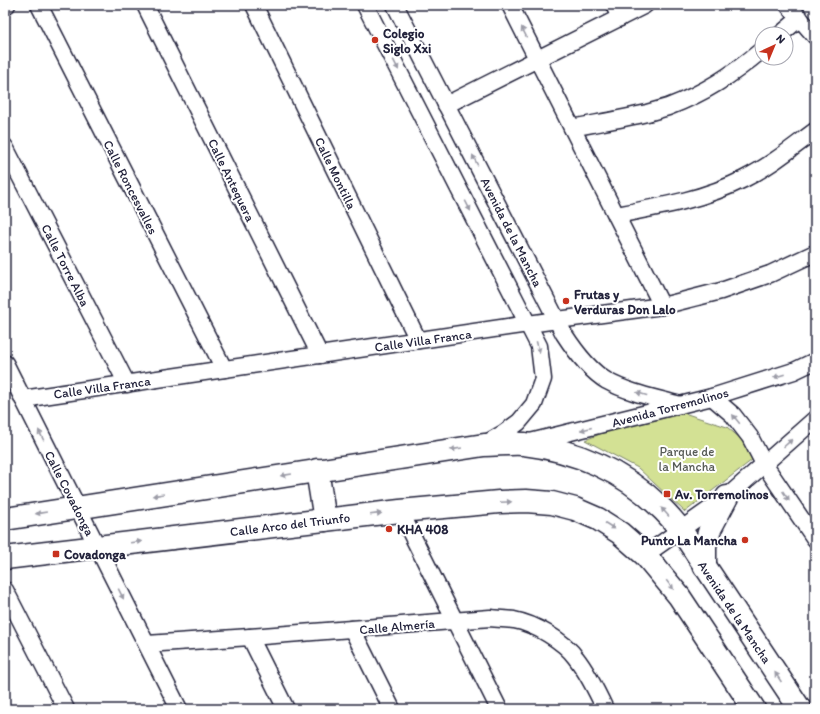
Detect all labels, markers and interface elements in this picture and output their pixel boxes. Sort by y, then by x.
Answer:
place label: Colegio Siglo Xxi [383,26,431,57]
one-way arrow [520,26,527,38]
north arrow [754,26,794,66]
text: N [773,32,788,46]
marker: Colegio Siglo Xxi [370,35,380,45]
one-way arrow [393,59,399,70]
street label: Calle Montilla [312,135,360,212]
street label: Calle Antequera [205,136,258,224]
street label: Calle Roncesvalles [100,138,161,237]
one-way arrow [471,154,478,166]
street label: Avenida de la Mancha [478,175,546,289]
one-way arrow [464,200,471,211]
street label: Calle Torre Alba [38,222,93,309]
place label: Frutas y Verduras Don Lalo [574,287,676,317]
marker: Frutas y Verduras Don Lalo [561,296,571,306]
street label: Calle Villa Franca [374,326,473,355]
one-way arrow [535,341,541,353]
street label: Calle Villa Franca [53,373,152,402]
one-way arrow [773,373,785,379]
street label: Avenida Torremolinos [610,385,730,430]
one-way arrow [636,391,648,397]
one-way arrow [732,414,741,425]
one-way arrow [580,426,592,432]
one-way arrow [38,430,44,441]
one-way arrow [783,438,793,448]
park label: Parque de la Mancha [659,444,716,474]
one-way arrow [450,446,462,452]
street label: Calle Covadonga [42,448,98,538]
one-way arrow [280,472,292,478]
place label: Av. Torremolinos [674,487,769,502]
marker: Av. Torremolinos [662,489,672,499]
one-way arrow [782,491,790,502]
one-way arrow [151,492,164,498]
one-way arrow [500,498,512,505]
one-way arrow [660,507,669,517]
one-way arrow [35,510,47,516]
street label: Calle Arco del Triunfo [229,510,351,539]
one-way arrow [370,511,383,517]
place label: KHA 408 [397,522,449,537]
one-way arrow [604,523,615,530]
marker: KHA 408 [384,524,394,534]
place label: Punto La Mancha [641,533,738,548]
marker: Punto La Mancha [740,535,750,545]
one-way arrow [130,539,142,546]
place label: Covadonga [64,547,126,563]
marker: Covadonga [51,549,61,559]
street label: Avenida de la Mancha [695,558,775,667]
one-way arrow [666,580,674,590]
one-way arrow [118,588,125,600]
street label: Calle Almería [359,616,436,637]
one-way arrow [774,671,782,682]

